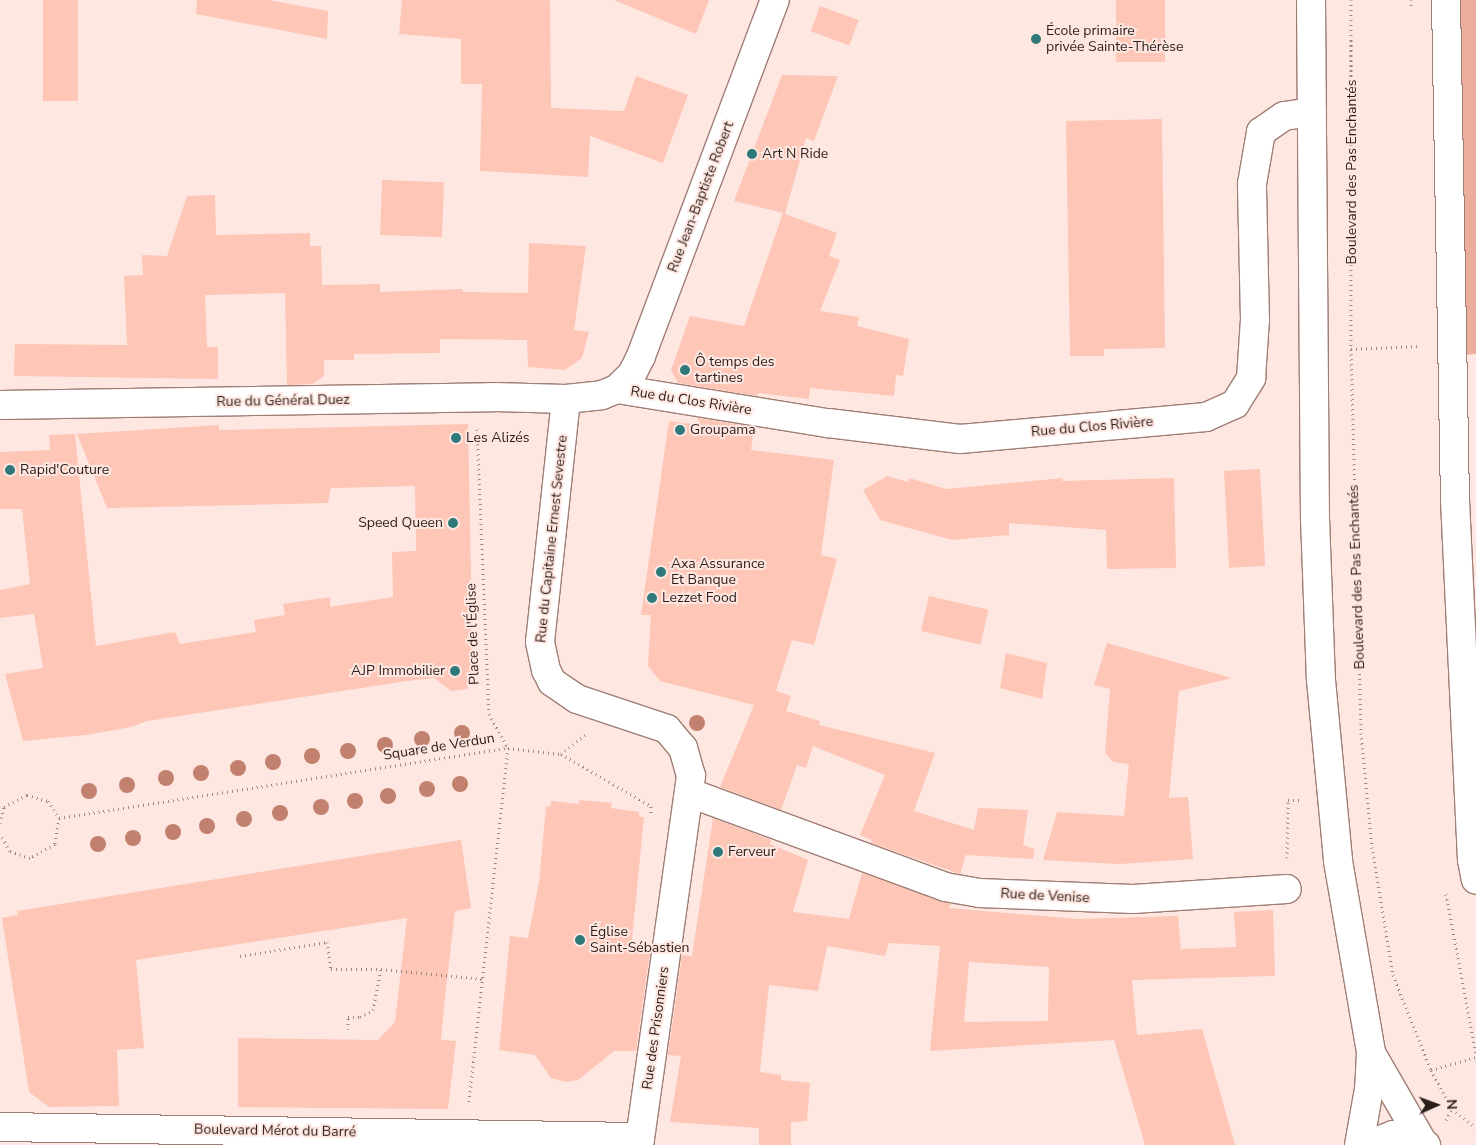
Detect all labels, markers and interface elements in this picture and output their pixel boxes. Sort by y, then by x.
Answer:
place label: École primaire privée Sainte-Thérèse [1046,23,1183,56]
marker: École primaire privée Sainte-Thérèse [1030,33,1042,45]
street label: Boulevard des Pas Enchantés [1344,80,1360,264]
street label: Rue Jean-Baptiste Robert [664,119,738,275]
place label: Art N Ride [762,146,828,162]
marker: Art N Ride [746,148,758,160]
place label: Ô temps des tartines [695,354,774,387]
marker: Ô temps des tartines [679,364,691,376]
street label: Rue du Clos Rivière [629,383,753,419]
street label: Rue du Général Duez [216,391,350,411]
street label: Rue du Clos Rivière [1030,413,1154,441]
place label: Groupama [690,422,756,438]
marker: Groupama [674,424,686,436]
place label: Les Alizés [466,430,529,446]
marker: Les Alizés [450,432,462,444]
street label: Rue du Capitaine Ernest Sevestre [533,434,571,644]
place label: Rapid'Couture [20,462,109,478]
marker: Rapid'Couture [4,464,16,476]
street label: Boulevard des Pas Enchantés [1345,484,1369,670]
place label: Speed Queen [358,515,443,531]
marker: Speed Queen [447,517,459,529]
place label: Axa Assurance Et Banque [671,556,765,588]
marker: Axa Assurance Et Banque [655,566,667,578]
street label: Place de l'Église [463,583,483,685]
place label: Lezzet Food [662,590,737,606]
marker: Lezzet Food [646,592,658,604]
place label: AJP Immobilier [351,663,445,679]
marker: AJP Immobilier [449,665,461,677]
street label: Square de Verdun [382,730,496,764]
place label: Ferveur [728,844,776,860]
marker: Ferveur [712,846,724,858]
street label: Rue de Venise [1000,885,1090,907]
place label: Église Saint-Sébastien [590,924,689,956]
marker: Église Saint-Sébastien [574,934,586,946]
street label: Rue des Prisonniers [639,965,673,1091]
north arrow [1411,1080,1461,1130]
text: N [1442,1099,1461,1110]
street label: Boulevard Mérot du Barré [194,1121,356,1141]

